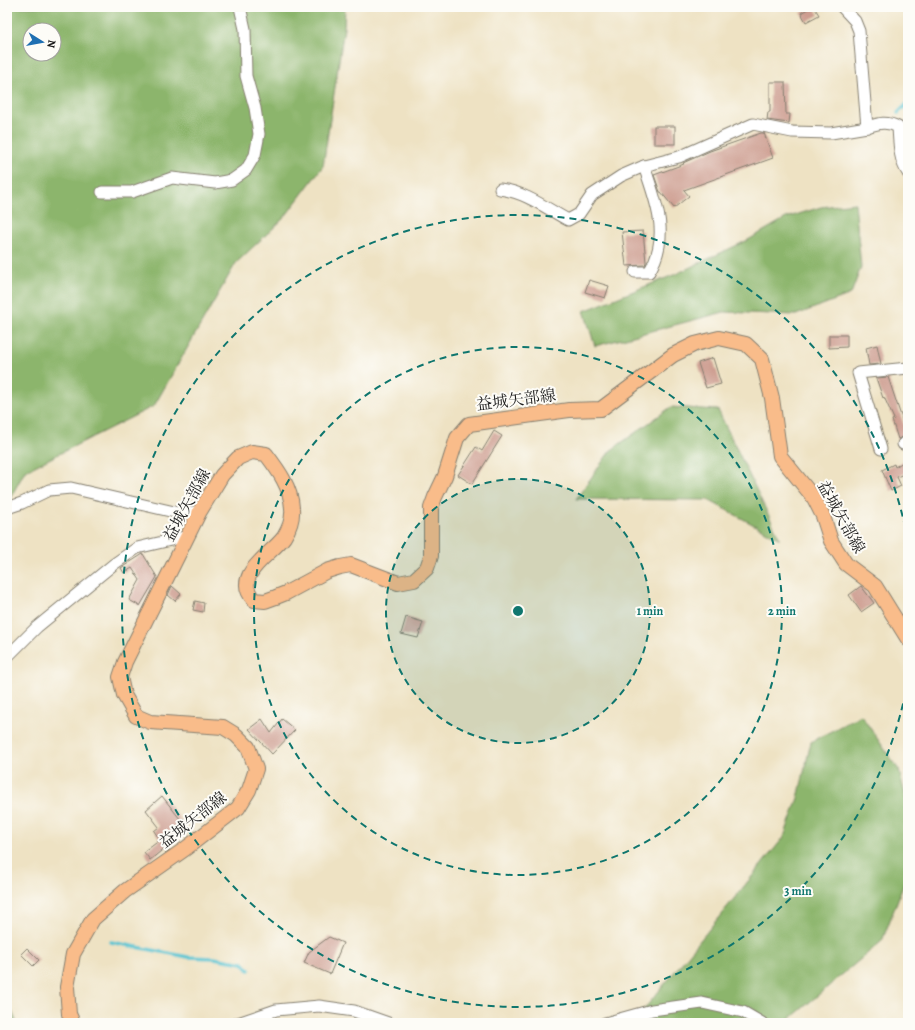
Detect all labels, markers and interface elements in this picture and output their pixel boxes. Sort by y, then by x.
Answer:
north arrow [22,22,62,62]
text: N [43,38,59,49]
street label: 益城矢部線 [475,384,557,416]
street label: 益城矢部線 [158,465,216,545]
street label: 益城矢部線 [812,477,870,557]
text: 1 min [637,603,664,619]
text: 2 min [768,603,796,619]
centre of rings [511,604,525,618]
street label: 益城矢部線 [155,787,231,853]
text: 3 min [784,883,812,899]

